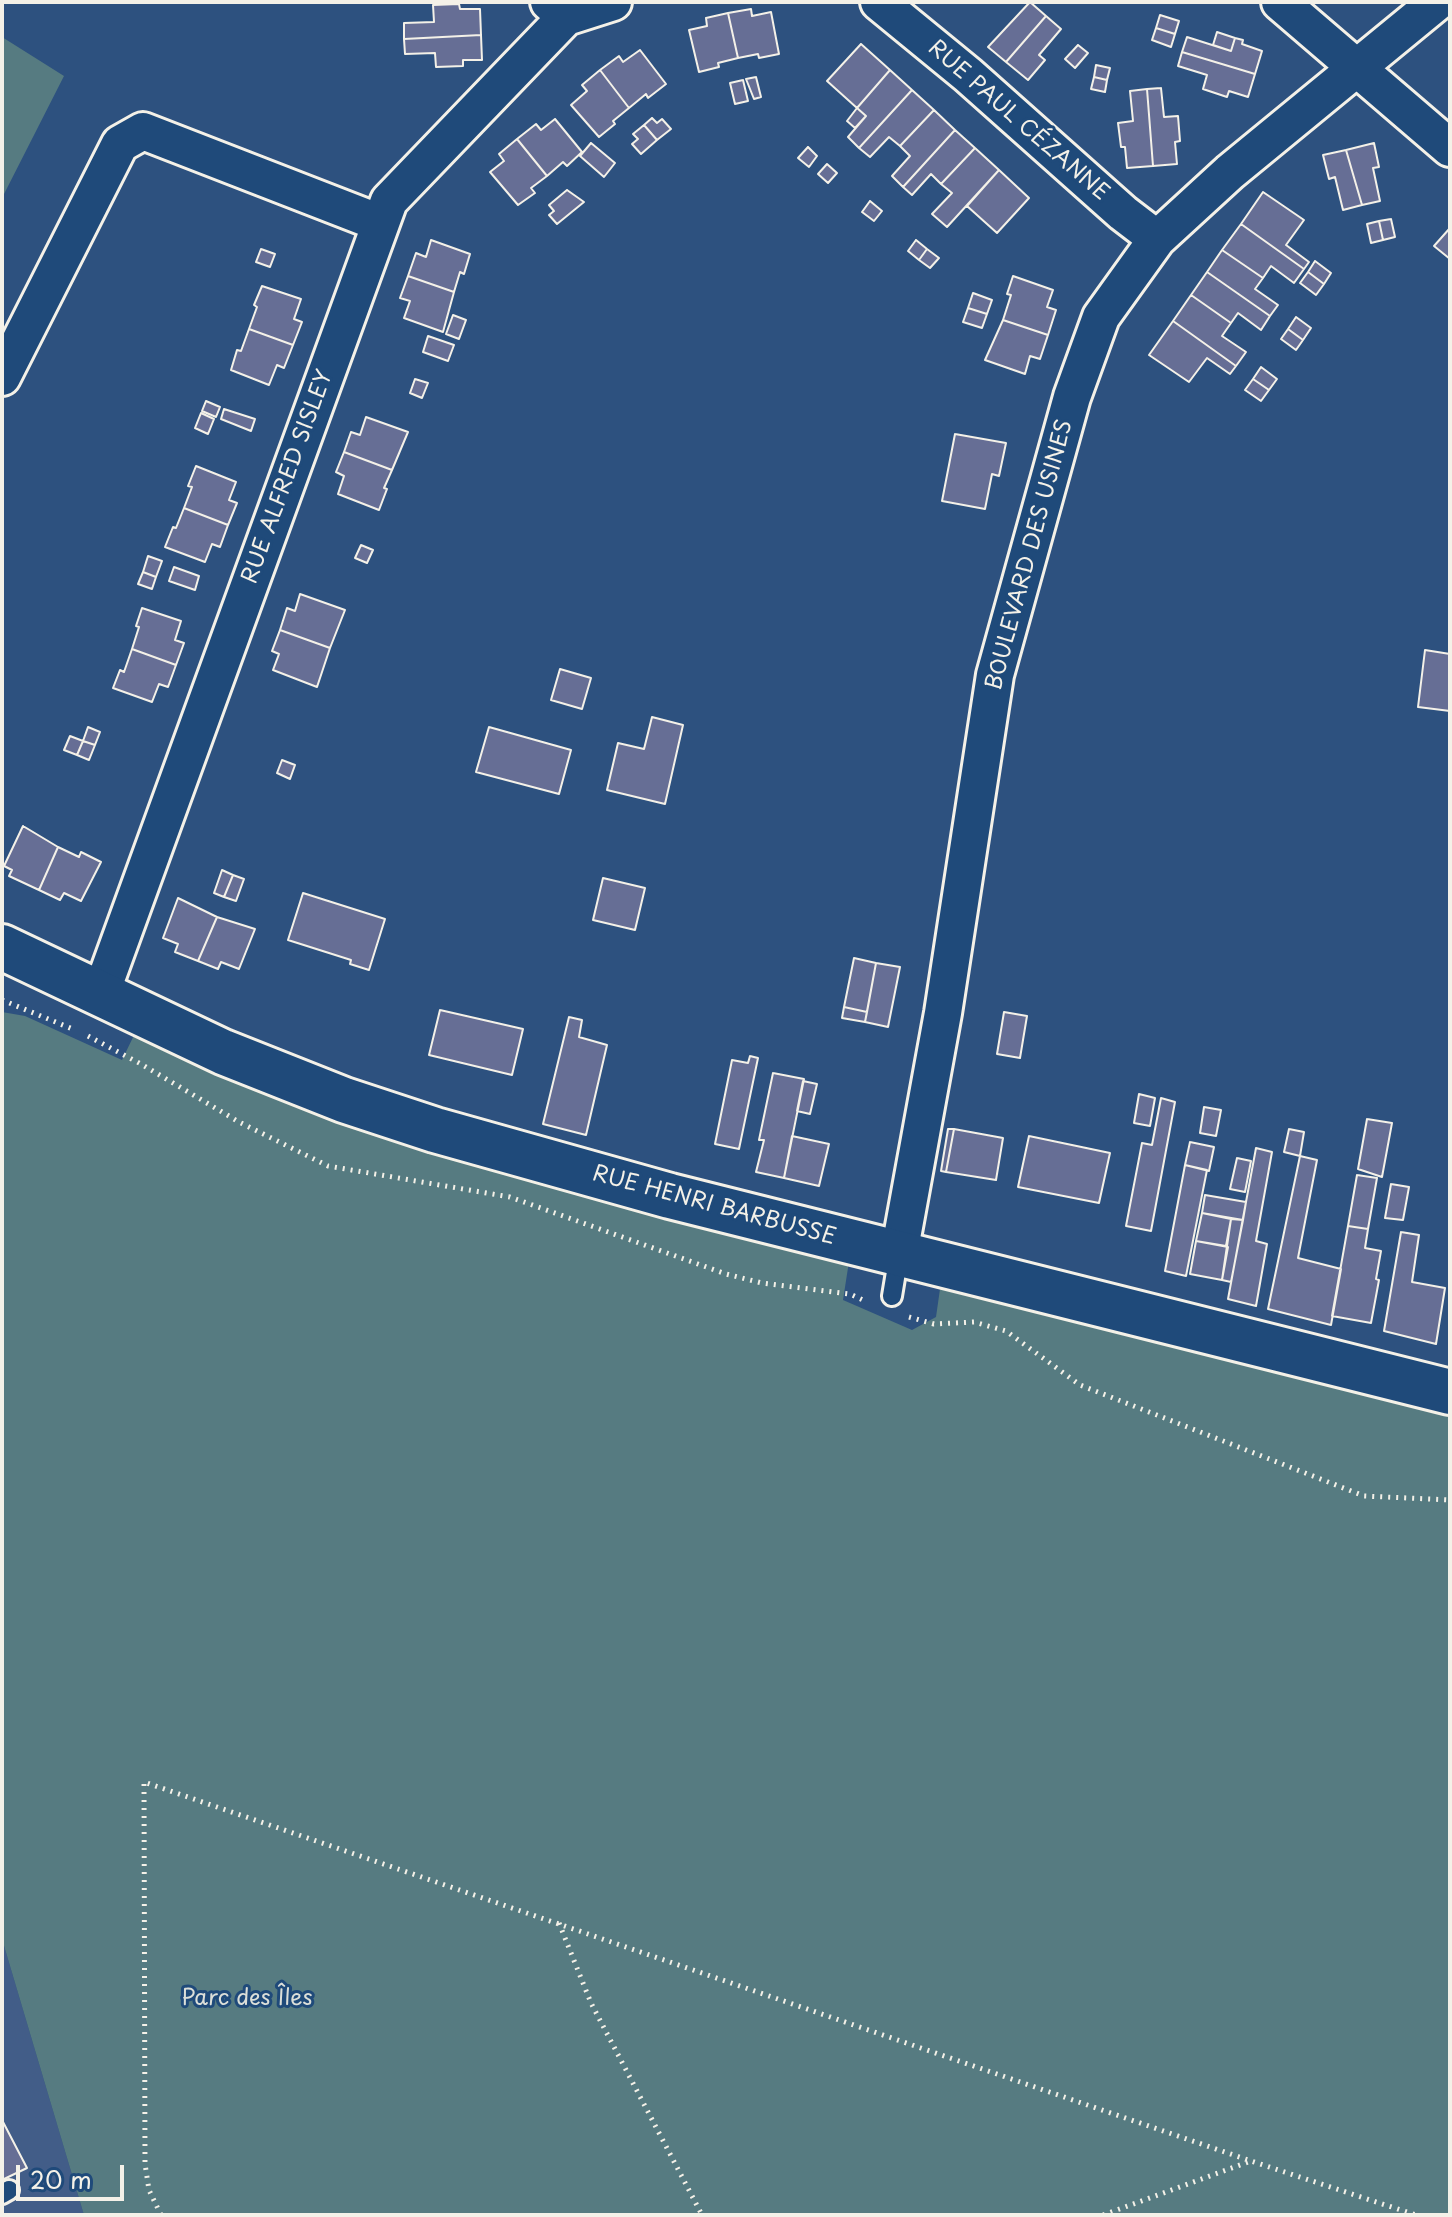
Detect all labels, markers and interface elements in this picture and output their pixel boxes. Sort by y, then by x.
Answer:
street label: RUE PAUL CÉZANNE [922,35,1114,207]
street label: RUE ALFRED SISLEY [237,367,339,587]
street label: BOULEVARD DES USINES [981,417,1079,693]
street label: RUE HENRI BARBUSSE [589,1161,839,1251]
park label: Parc des Îles [181,1986,313,2012]
scale bar [20,2149,128,2199]
text: 20 m [30,2161,92,2197]

